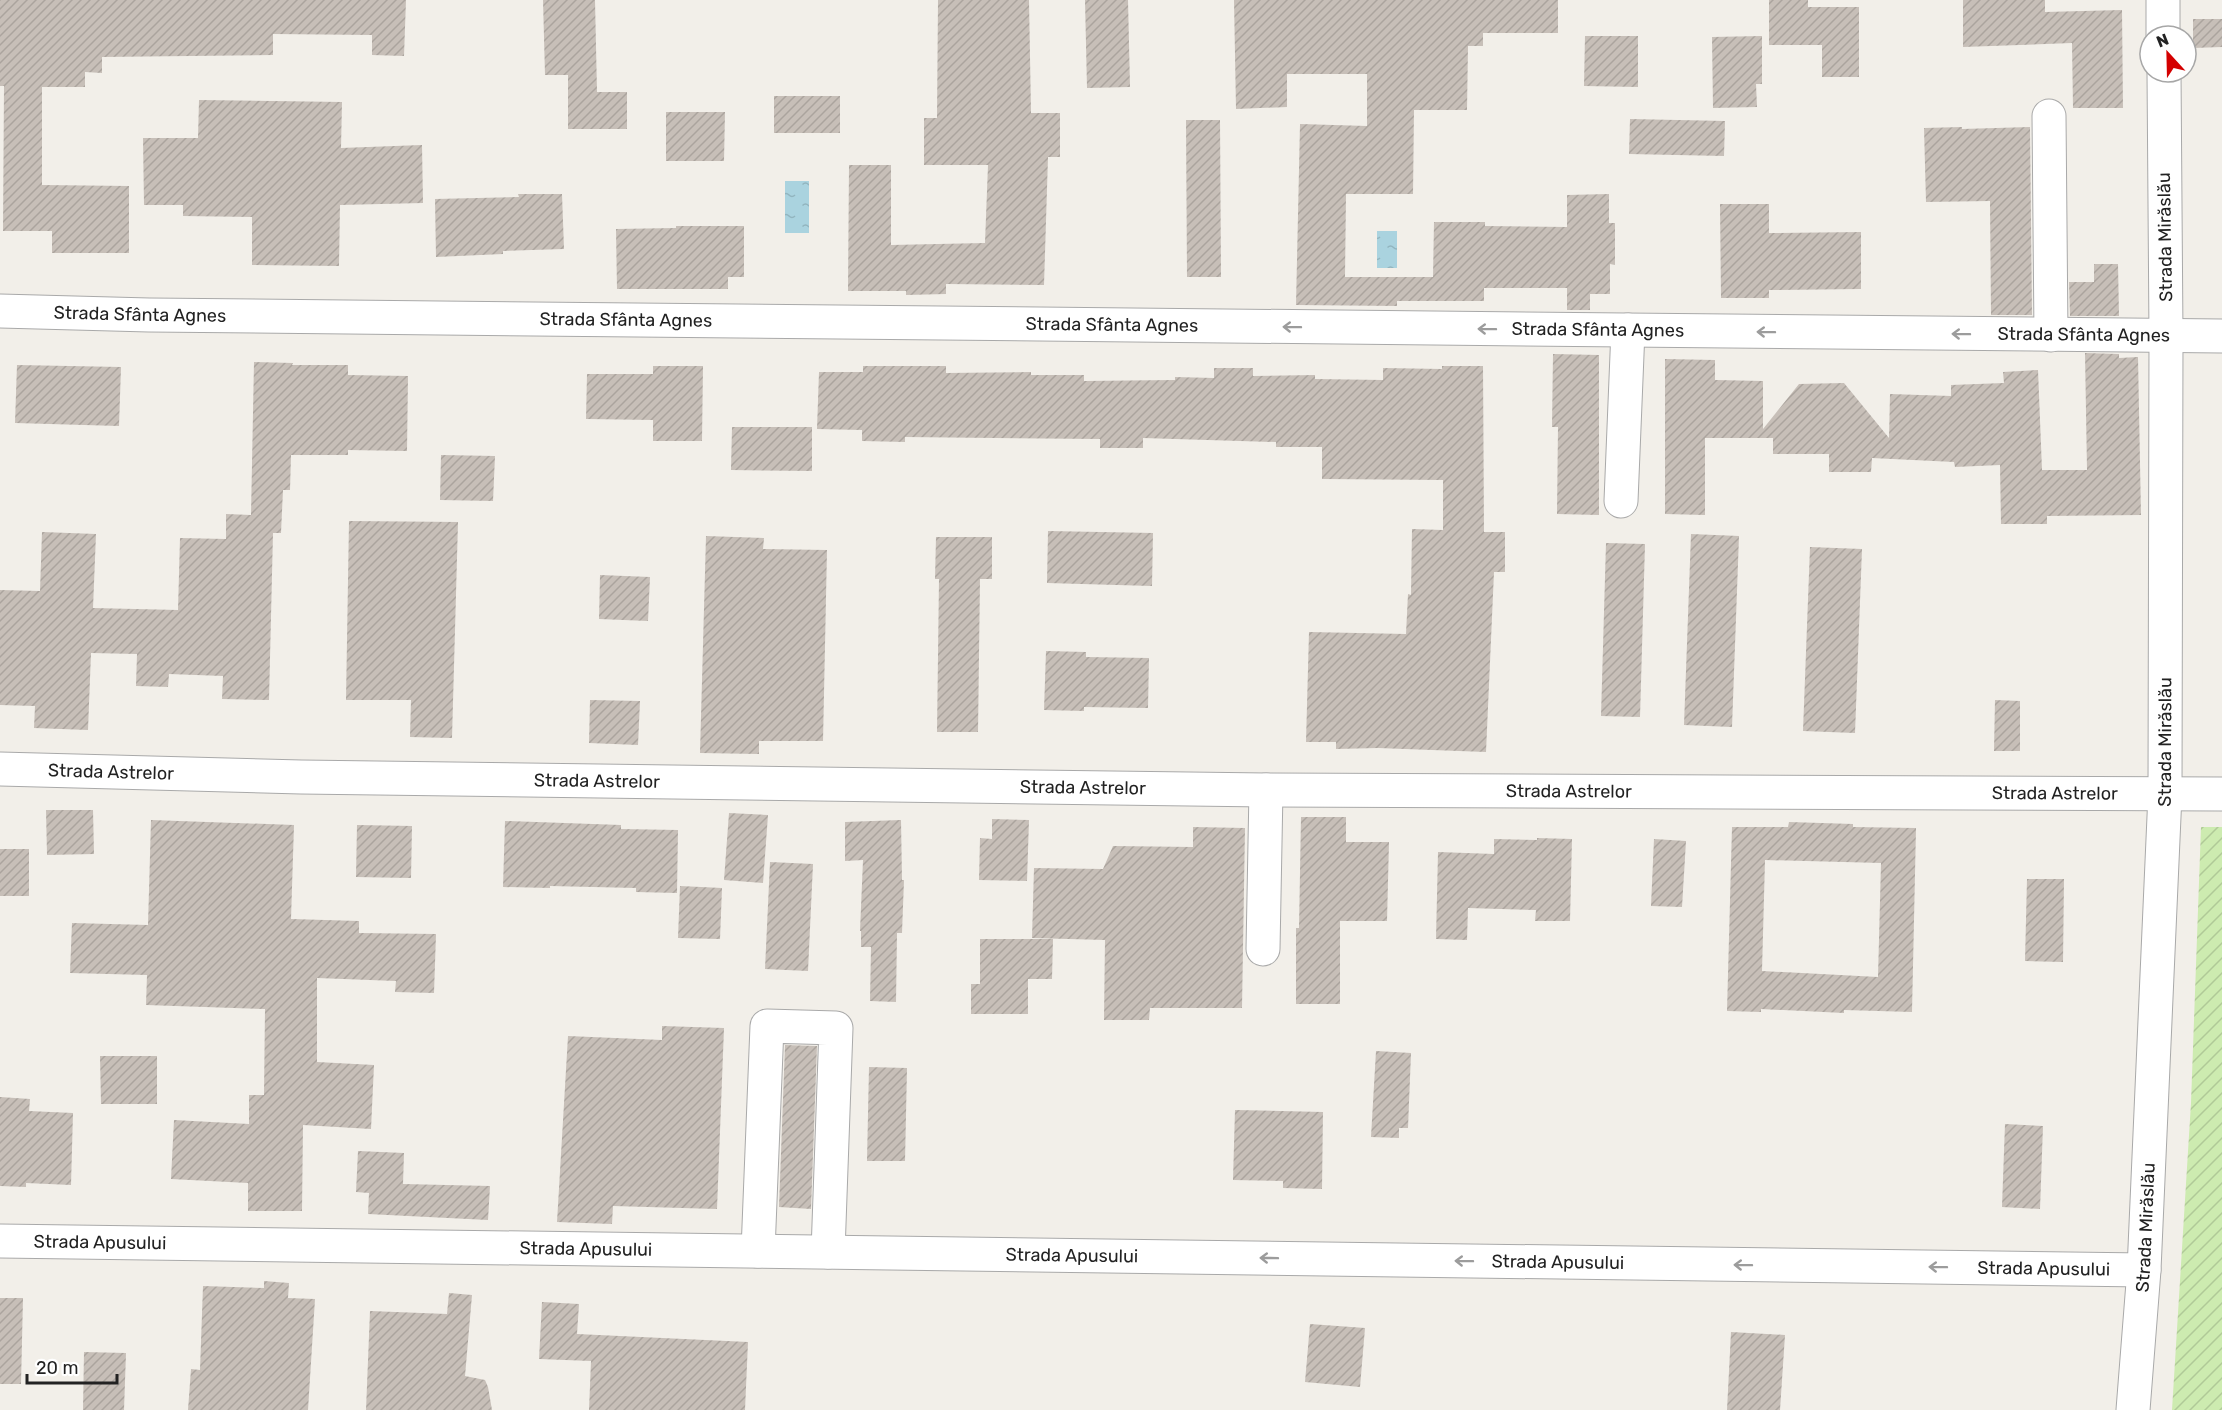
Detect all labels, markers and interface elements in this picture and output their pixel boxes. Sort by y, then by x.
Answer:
north arrow [2138,24,2198,84]
text: N [2154,30,2171,52]
street label: Strada Mirăslău [2153,172,2177,302]
street label: Strada Sfânta Agnes [53,301,226,327]
street label: Strada Sfânta Agnes [540,308,712,332]
street label: Strada Sfânta Agnes [1026,313,1198,337]
street label: Strada Sfânta Agnes [1511,318,1684,342]
one-way arrow [1283,321,1303,333]
one-way arrow [1478,323,1498,335]
street label: Strada Sfânta Agnes [1997,323,2170,346]
one-way arrow [1757,326,1777,338]
one-way arrow [1951,328,1971,340]
street label: Strada Mirăslău [2153,677,2176,807]
street label: Strada Astrelor [48,759,174,785]
street label: Strada Astrelor [534,769,660,793]
street label: Strada Astrelor [1020,776,1146,799]
street label: Strada Astrelor [1506,780,1632,803]
street label: Strada Astrelor [1992,782,2118,805]
street label: Strada Mirăslău [2131,1162,2160,1293]
street label: Strada Apusului [33,1230,167,1254]
street label: Strada Apusului [519,1237,652,1261]
street label: Strada Apusului [1005,1244,1138,1267]
street label: Strada Apusului [1491,1250,1624,1274]
one-way arrow [1260,1252,1280,1264]
one-way arrow [1455,1255,1475,1267]
street label: Strada Apusului [1977,1257,2110,1281]
one-way arrow [1734,1259,1754,1270]
one-way arrow [1929,1261,1949,1273]
scale bar [27,1347,117,1385]
text: 20 m [36,1357,78,1379]

